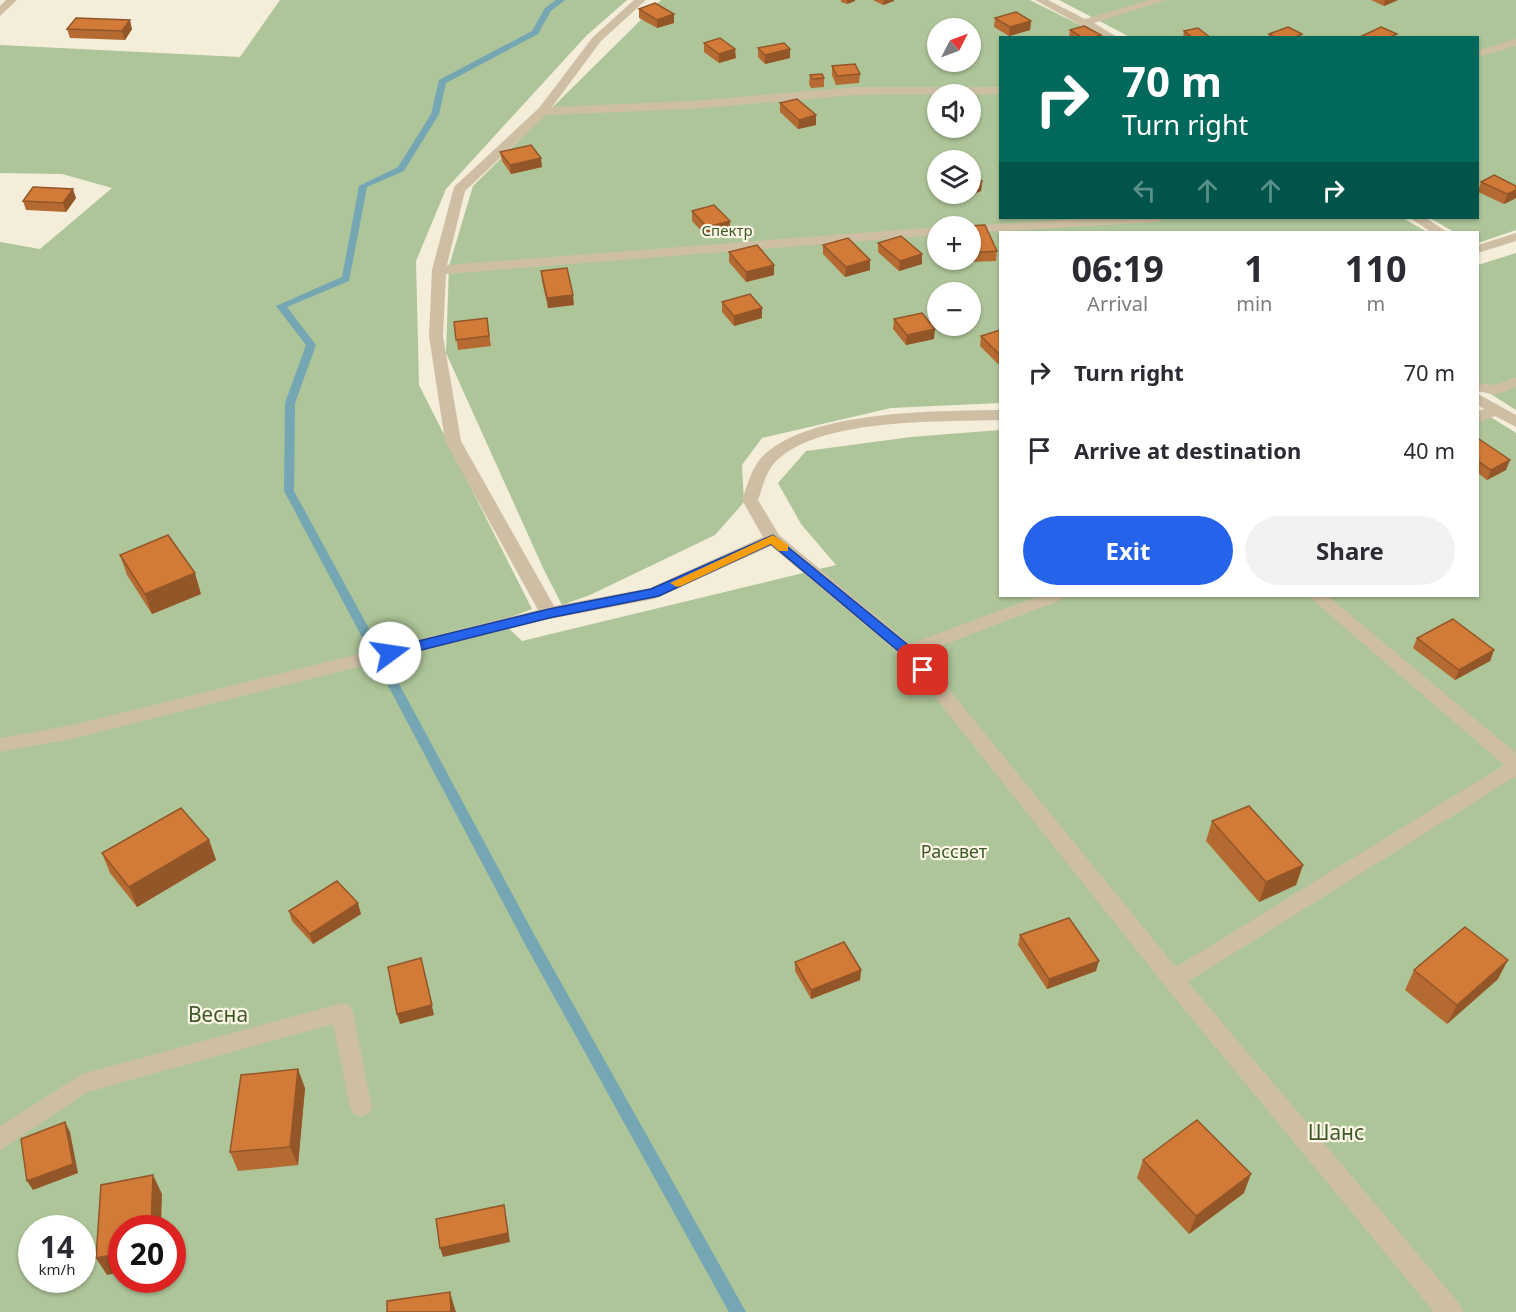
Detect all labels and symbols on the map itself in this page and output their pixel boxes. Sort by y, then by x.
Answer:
north arrow [927,18,981,72]
park label: Спектр [701,220,753,240]
position arrow [358,621,422,685]
pin [897,644,948,695]
park label: Рассвет [921,839,988,863]
park label: Весна [188,1000,248,1028]
park label: Шанс [1308,1118,1364,1146]
speed limit sign: 20 [108,1215,186,1293]

